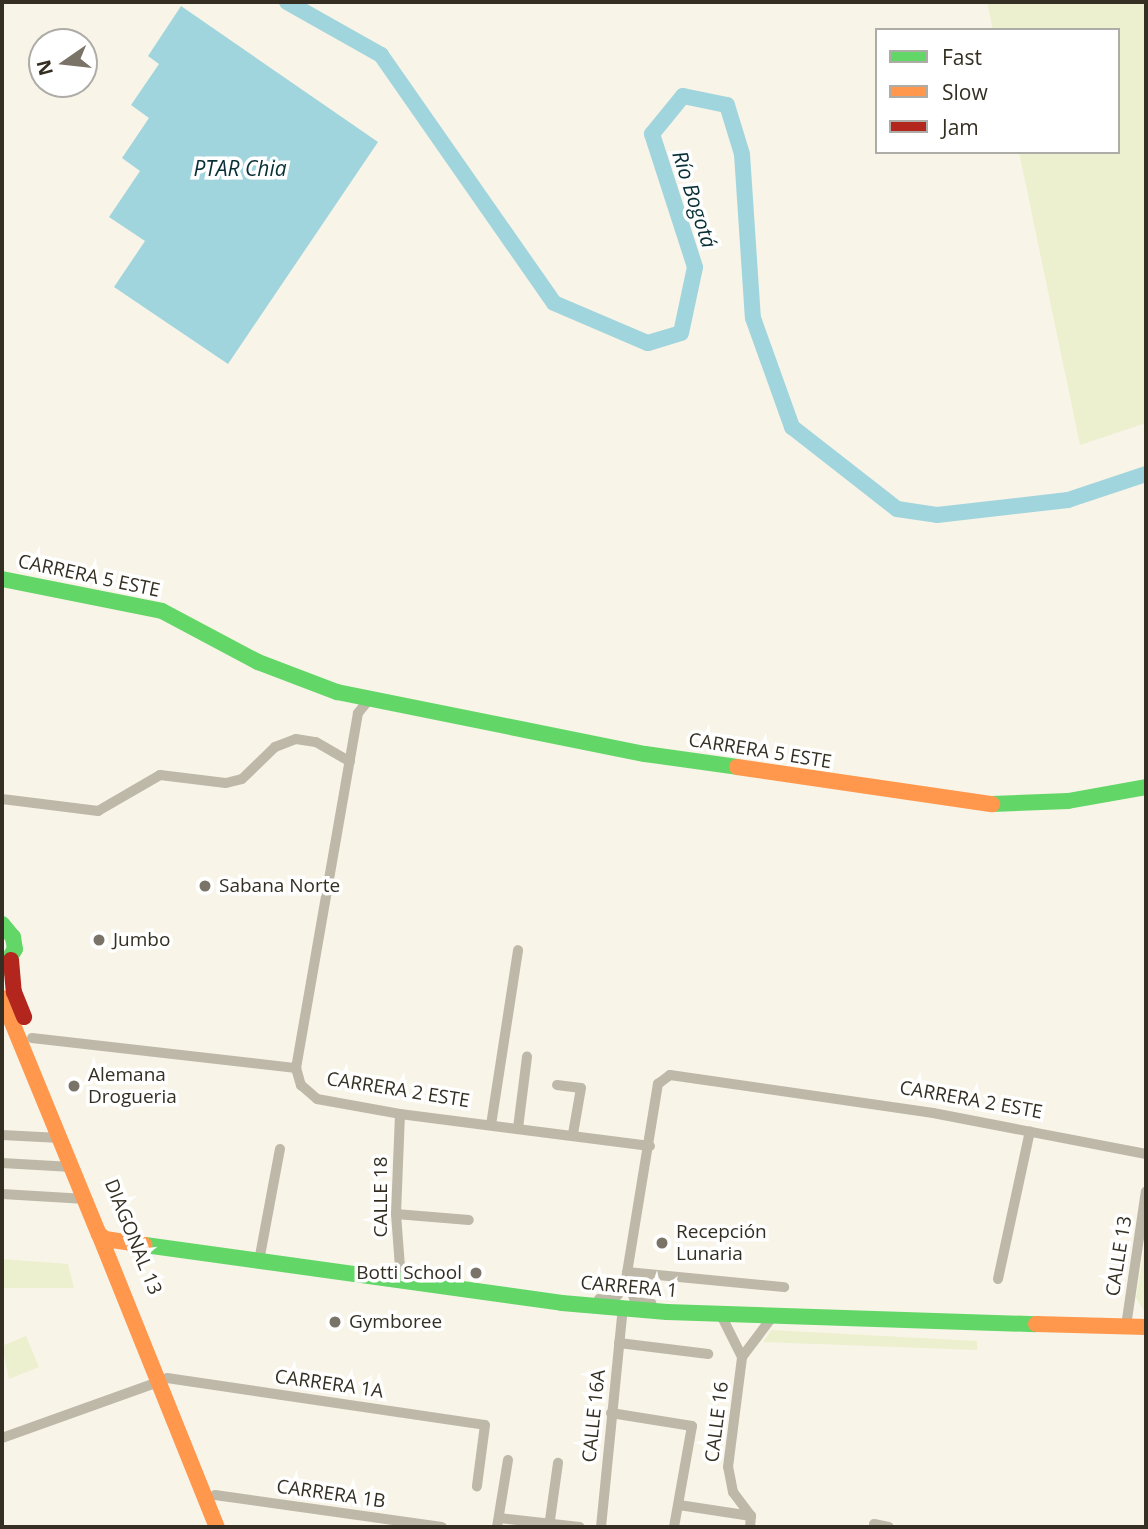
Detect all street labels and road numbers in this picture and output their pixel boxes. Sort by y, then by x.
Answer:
street label: CARRERA 5 ESTE [16,550,162,602]
street label: CARRERA 5 ESTE [687,728,833,774]
street label: CARRERA 2 ESTE [325,1067,471,1113]
street label: CARRERA 2 ESTE [898,1076,1044,1124]
street label: CALLE 18 [370,1156,392,1238]
street label: DIAGONAL 13 [99,1176,167,1298]
street label: CALLE 13 [1101,1214,1137,1298]
street label: CARRERA 1 [579,1271,679,1303]
street label: CARRERA 1A [273,1365,385,1403]
street label: CALLE 16A [578,1369,610,1463]
street label: CALLE 16 [701,1380,733,1464]
street label: CARRERA 1B [275,1475,387,1513]

